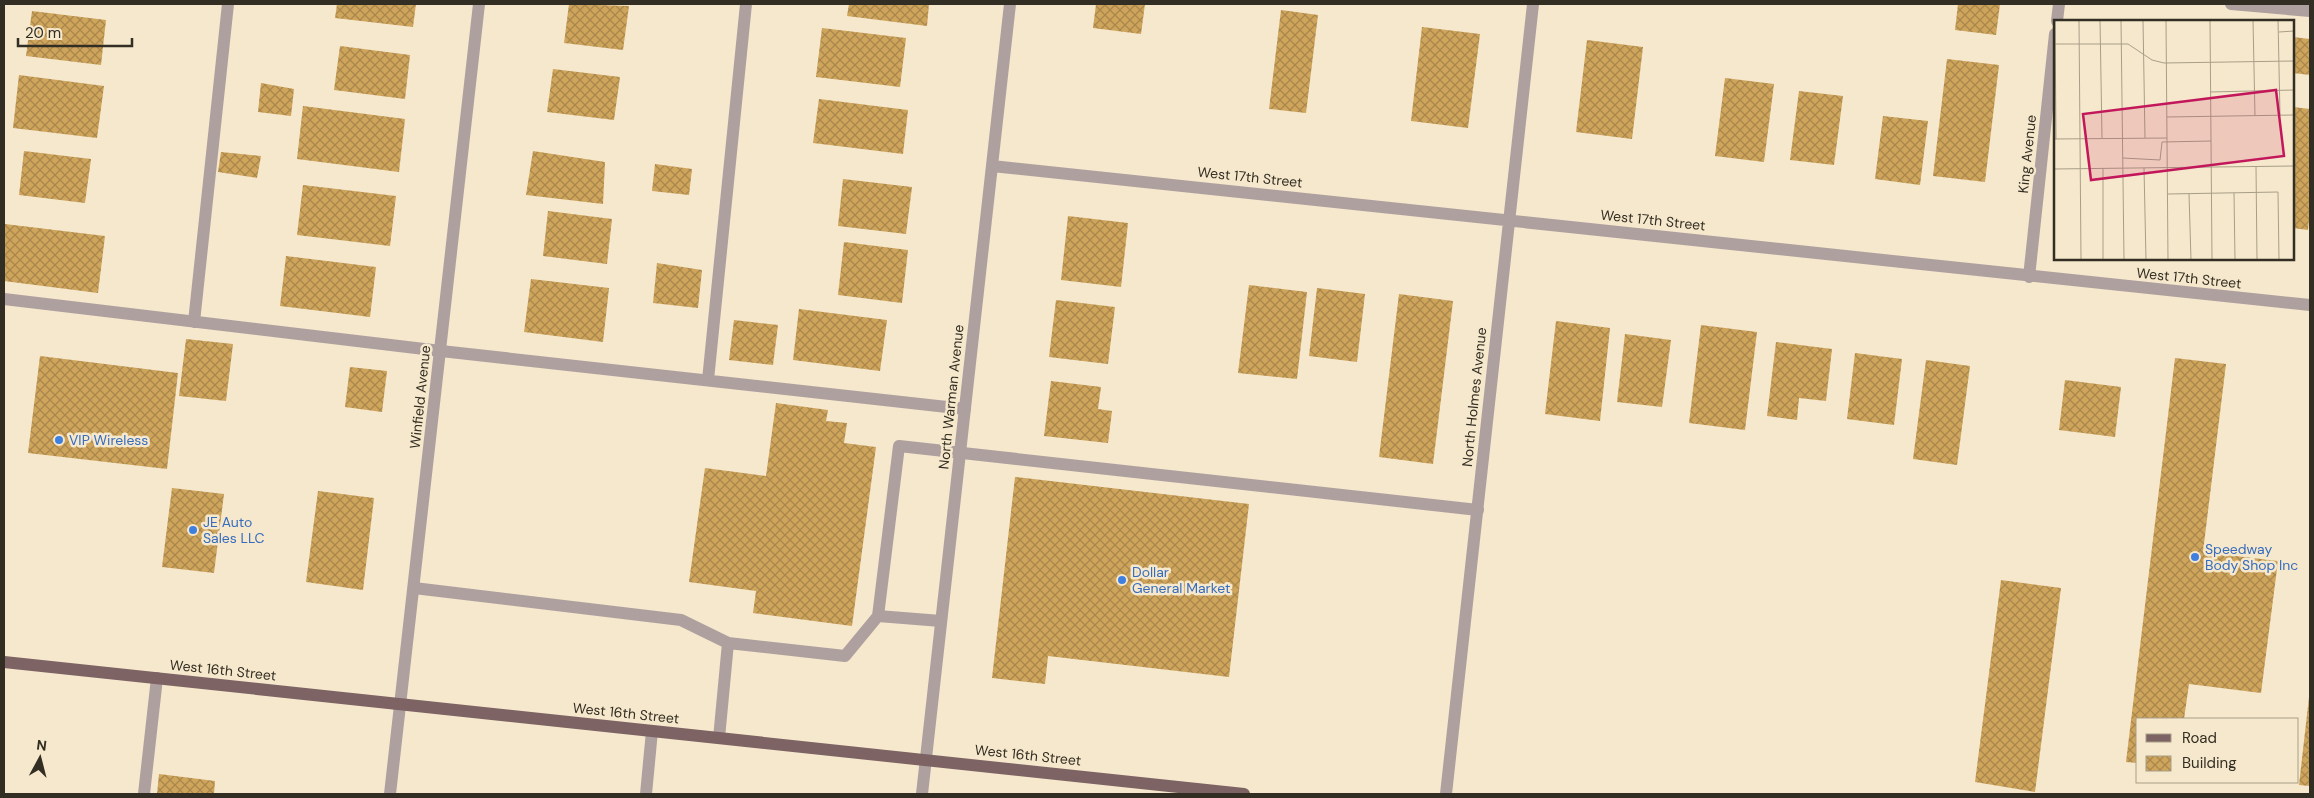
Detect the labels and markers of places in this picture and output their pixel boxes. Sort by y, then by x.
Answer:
place label: VIP Wireless [69,431,148,449]
marker: VIP Wireless [53,434,65,446]
place label: JE Auto Sales LLC [203,513,264,547]
marker: JE Auto Sales LLC [187,524,199,536]
place label: Speedway Body Shop Inc [2205,540,2298,574]
marker: Speedway Body Shop Inc [2189,551,2201,563]
place label: Dollar General Market [1132,563,1231,597]
marker: Dollar General Market [1116,574,1128,586]

